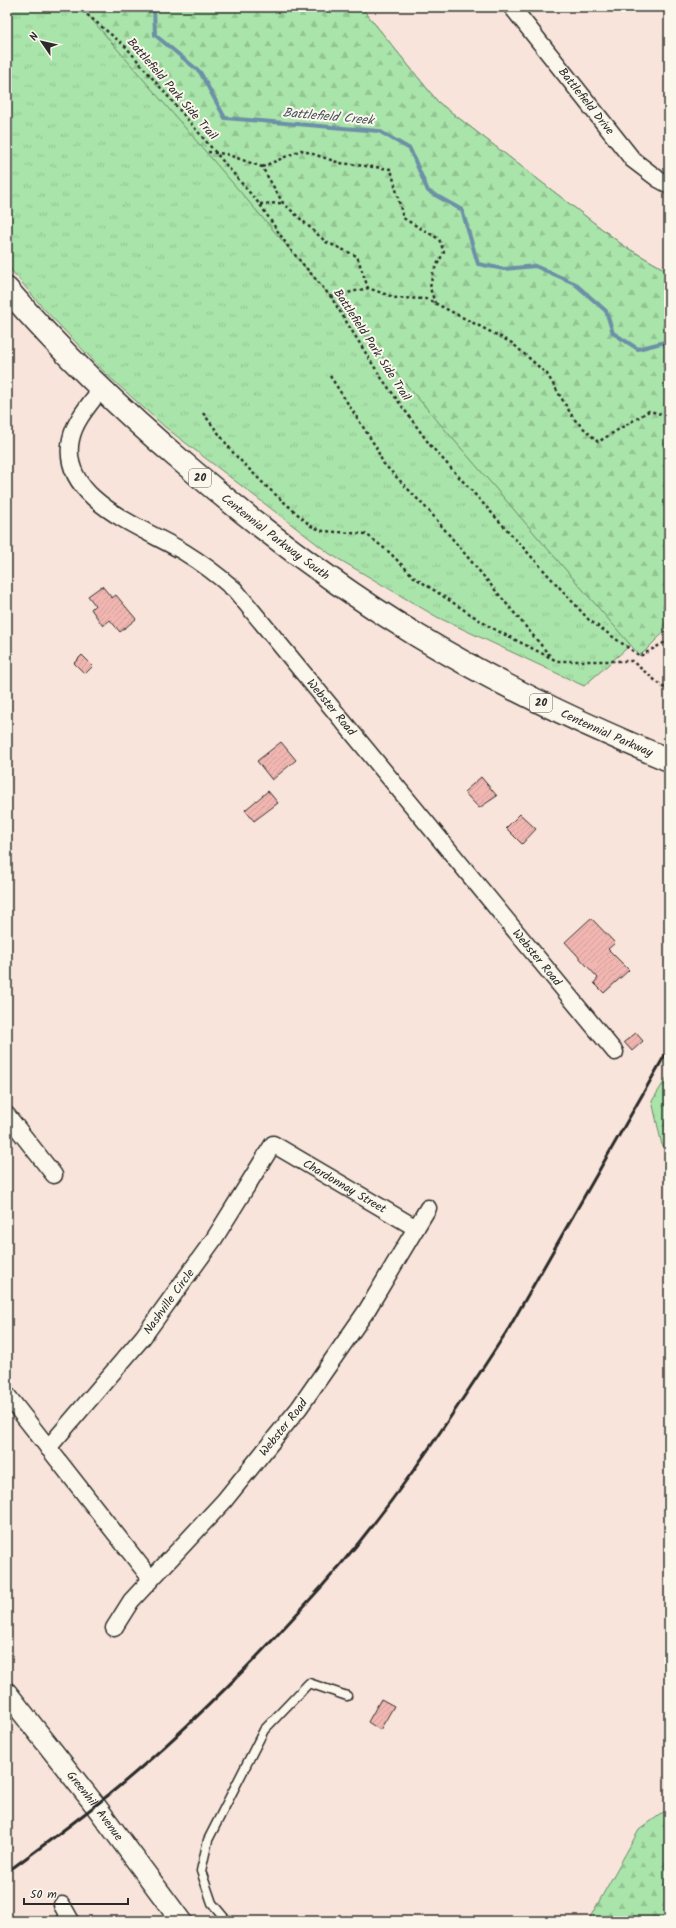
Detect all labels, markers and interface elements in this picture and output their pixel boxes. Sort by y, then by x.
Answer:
north arrow [22,22,62,62]
text: N [25,29,44,45]
street label: Battlefield Park Side Trail [122,34,222,144]
street label: Battlefield Drive [554,63,620,139]
water label: Battlefield Creek [282,103,376,132]
street label: Battlefield Park Side Trail [329,285,415,405]
road number: 20 [189,469,211,487]
street label: Centennial Parkway South [217,489,334,585]
street label: Webster Road [302,674,361,741]
road number: 20 [530,694,552,712]
street label: Centennial Parkway [557,704,656,762]
street label: Webster Road [508,925,567,991]
street label: Chardonnay Street [299,1154,390,1218]
street label: Nashville Circle [138,1264,199,1338]
street label: Webster Road [254,1394,313,1460]
street label: Greenhill Avenue [62,1767,128,1845]
scale bar [24,1880,128,1906]
text: 50 m [30,1885,57,1904]

